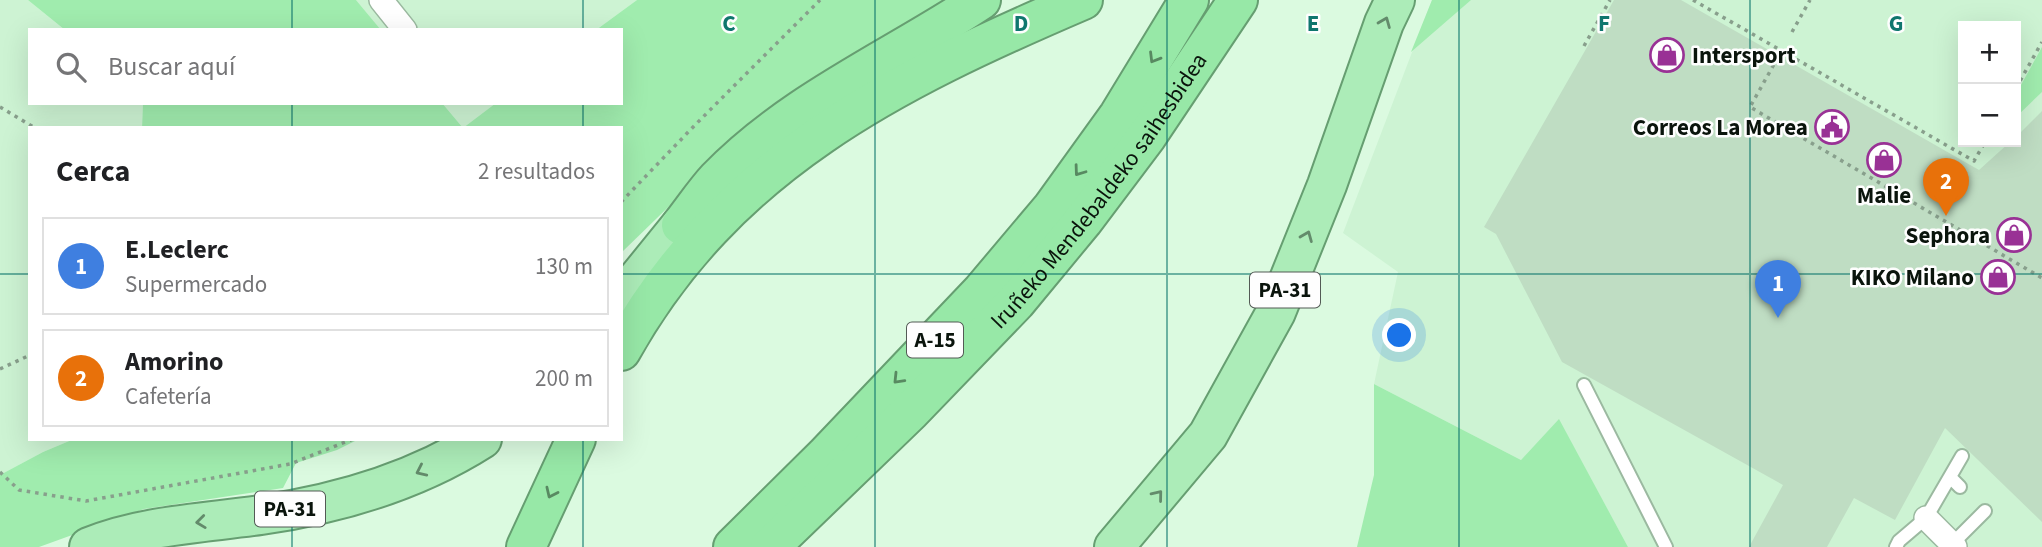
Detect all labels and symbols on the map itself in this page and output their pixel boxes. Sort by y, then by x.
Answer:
text: C [722,7,736,40]
text: D [1014,7,1028,40]
text: E [1307,7,1319,40]
text: F [1598,7,1610,40]
text: G [1889,7,1903,40]
one-way arrow [1377,17,1391,29]
shop icon: Intersport [1648,36,1686,74]
place label: Intersport [1692,39,1796,72]
street label: Iruñeko Mendebaldeko saihesbidea [982,46,1215,336]
one-way arrow [1149,50,1162,63]
public building icon: Correos La Morea [1813,108,1851,146]
place label: Correos La Morea [1633,111,1808,144]
shop icon: Malie [1865,141,1903,179]
pin: 2 [1923,158,1969,216]
one-way arrow [1074,163,1087,175]
place label: Malie [1857,179,1911,212]
shop icon: Sephora [1995,216,2033,254]
place label: Sephora [1906,219,1990,252]
one-way arrow [1298,230,1312,242]
shop icon: KIKO Milano [1979,258,2017,296]
pin: 1 [1755,260,1801,318]
place label: KIKO Milano [1851,261,1974,294]
road number: PA-31 [1250,272,1320,308]
your location [1382,318,1416,352]
road number: A-15 [907,322,963,358]
one-way arrow [893,371,906,384]
one-way arrow [416,463,429,477]
one-way arrow [546,486,560,498]
road number: PA-31 [255,491,325,526]
one-way arrow [1150,491,1163,503]
one-way arrow [195,514,207,529]

